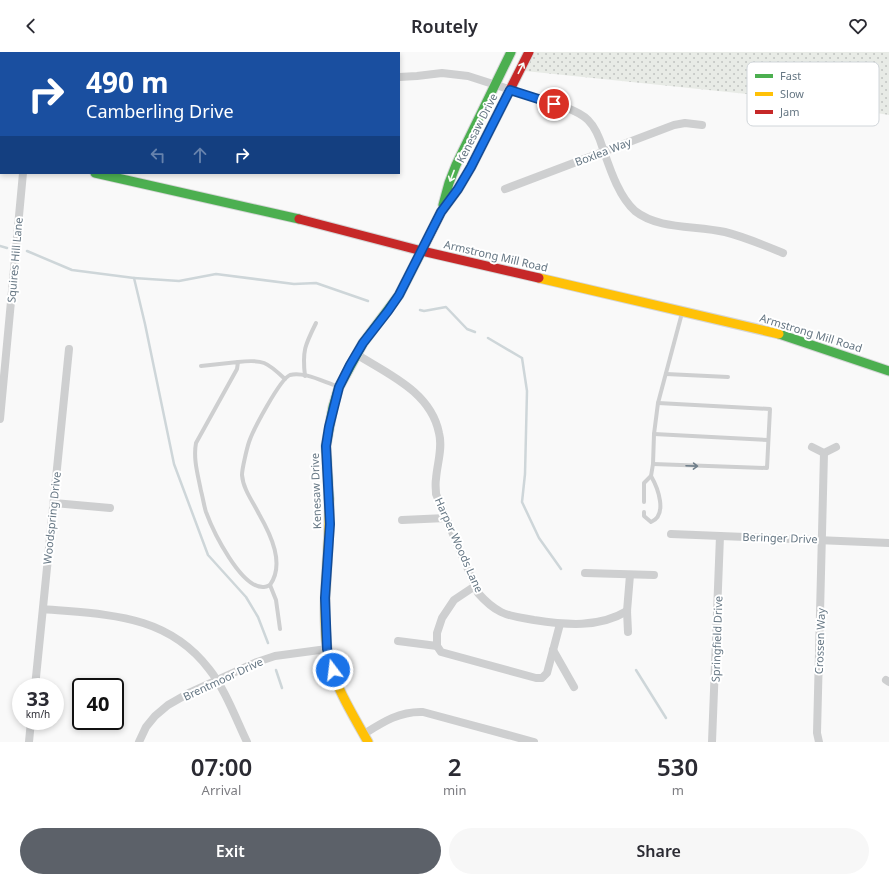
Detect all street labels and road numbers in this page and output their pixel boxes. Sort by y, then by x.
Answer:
street label: Kenesaw Drive [453,90,501,165]
street label: Boxlea Way [572,134,634,169]
street label: Squires Hill Lane [3,217,26,303]
street label: Armstrong Mill Road [443,236,550,275]
street label: Armstrong Mill Road [758,310,864,355]
street label: Kenesaw Drive [307,453,324,529]
street label: Woodspring Drive [39,471,64,565]
street label: Harper Woods Lane [432,495,487,595]
street label: Beringer Drive [742,529,818,546]
street label: Springfield Drive [707,596,726,682]
street label: Crossen Way [811,607,828,674]
street label: Brentmoor Drive [180,653,265,704]

